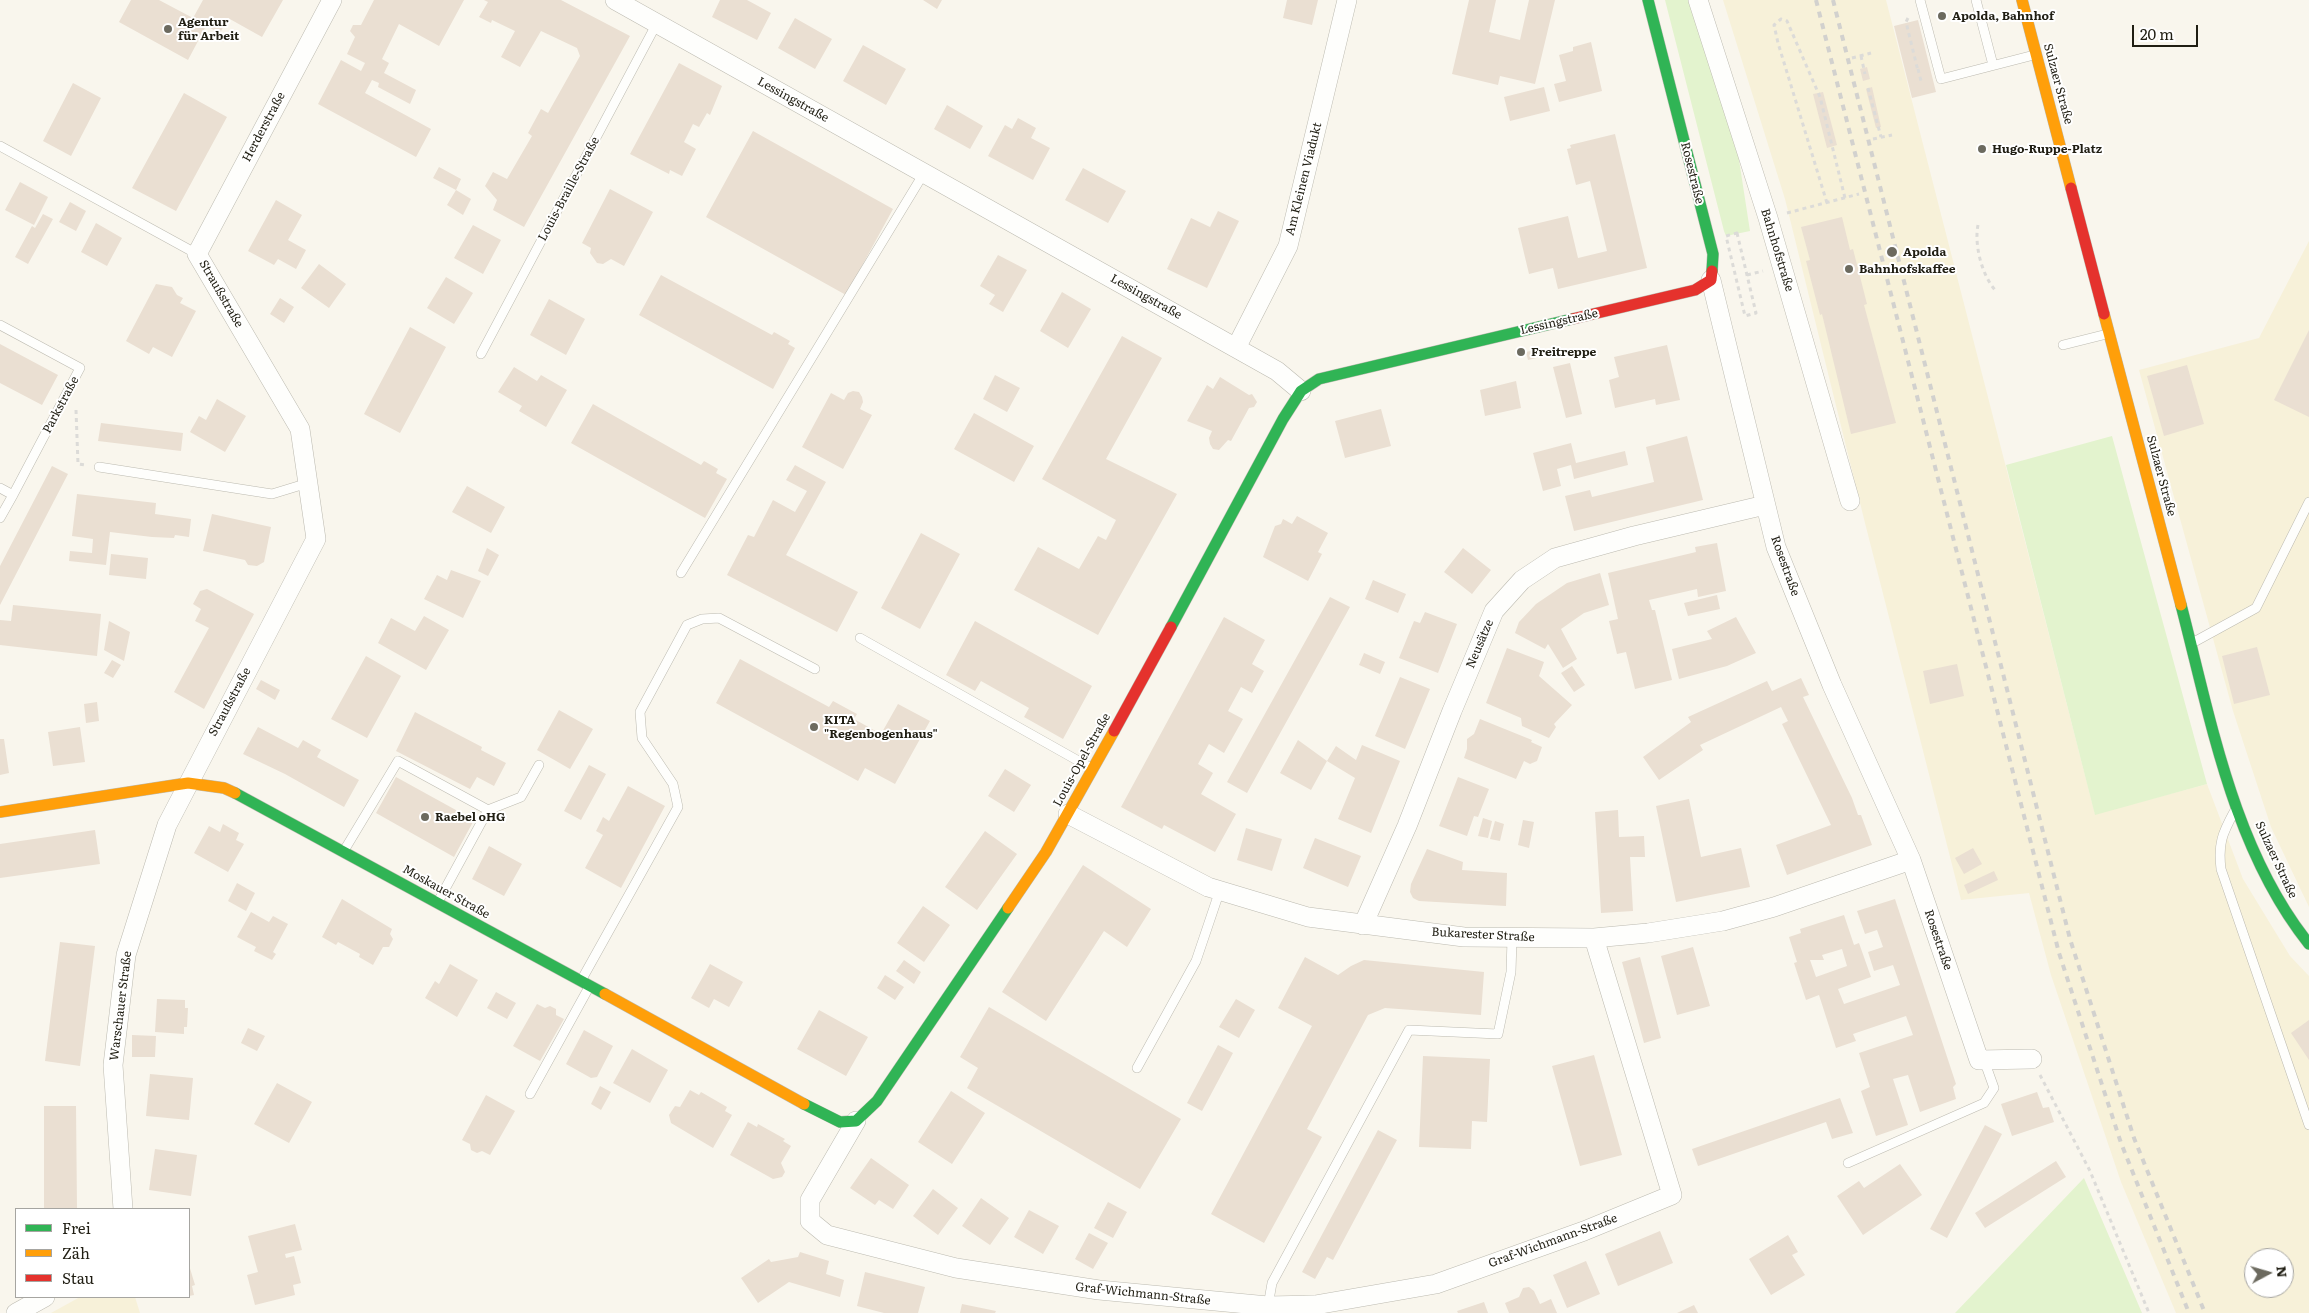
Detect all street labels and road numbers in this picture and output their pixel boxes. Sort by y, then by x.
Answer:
street label: Sulzaer Straße [2040,42,2076,126]
street label: Lessingstraße [755,74,831,126]
street label: Herderstraße [240,90,288,164]
street label: Am Kleinen Viadukt [1283,121,1325,237]
street label: Louis-Braille-Straße [535,134,603,244]
street label: Rosestraße [1677,141,1707,205]
street label: Bahnhofstraße [1758,207,1796,293]
street label: Straußstraße [196,258,246,330]
street label: Lessingstraße [1108,271,1184,323]
street label: Lessingstraße [1519,306,1599,338]
street label: Parkstraße [40,374,82,436]
street label: Sulzaer Straße [2143,434,2179,518]
street label: Rosestraße [1767,534,1803,598]
street label: Neusätze [1463,617,1497,671]
street label: Straußstraße [206,665,254,739]
street label: Louis-Opel-Straße [1050,711,1114,809]
street label: Sulzaer Straße [2252,819,2300,901]
street label: Moskauer Straße [400,862,492,922]
street label: Rosestraße [1921,908,1955,972]
street label: Bukarester Straße [1431,925,1535,945]
street label: Warschauer Straße [107,950,135,1062]
street label: Graf-Wichmann-Straße [1487,1211,1619,1271]
street label: Graf-Wichmann-Straße [1075,1280,1211,1308]

